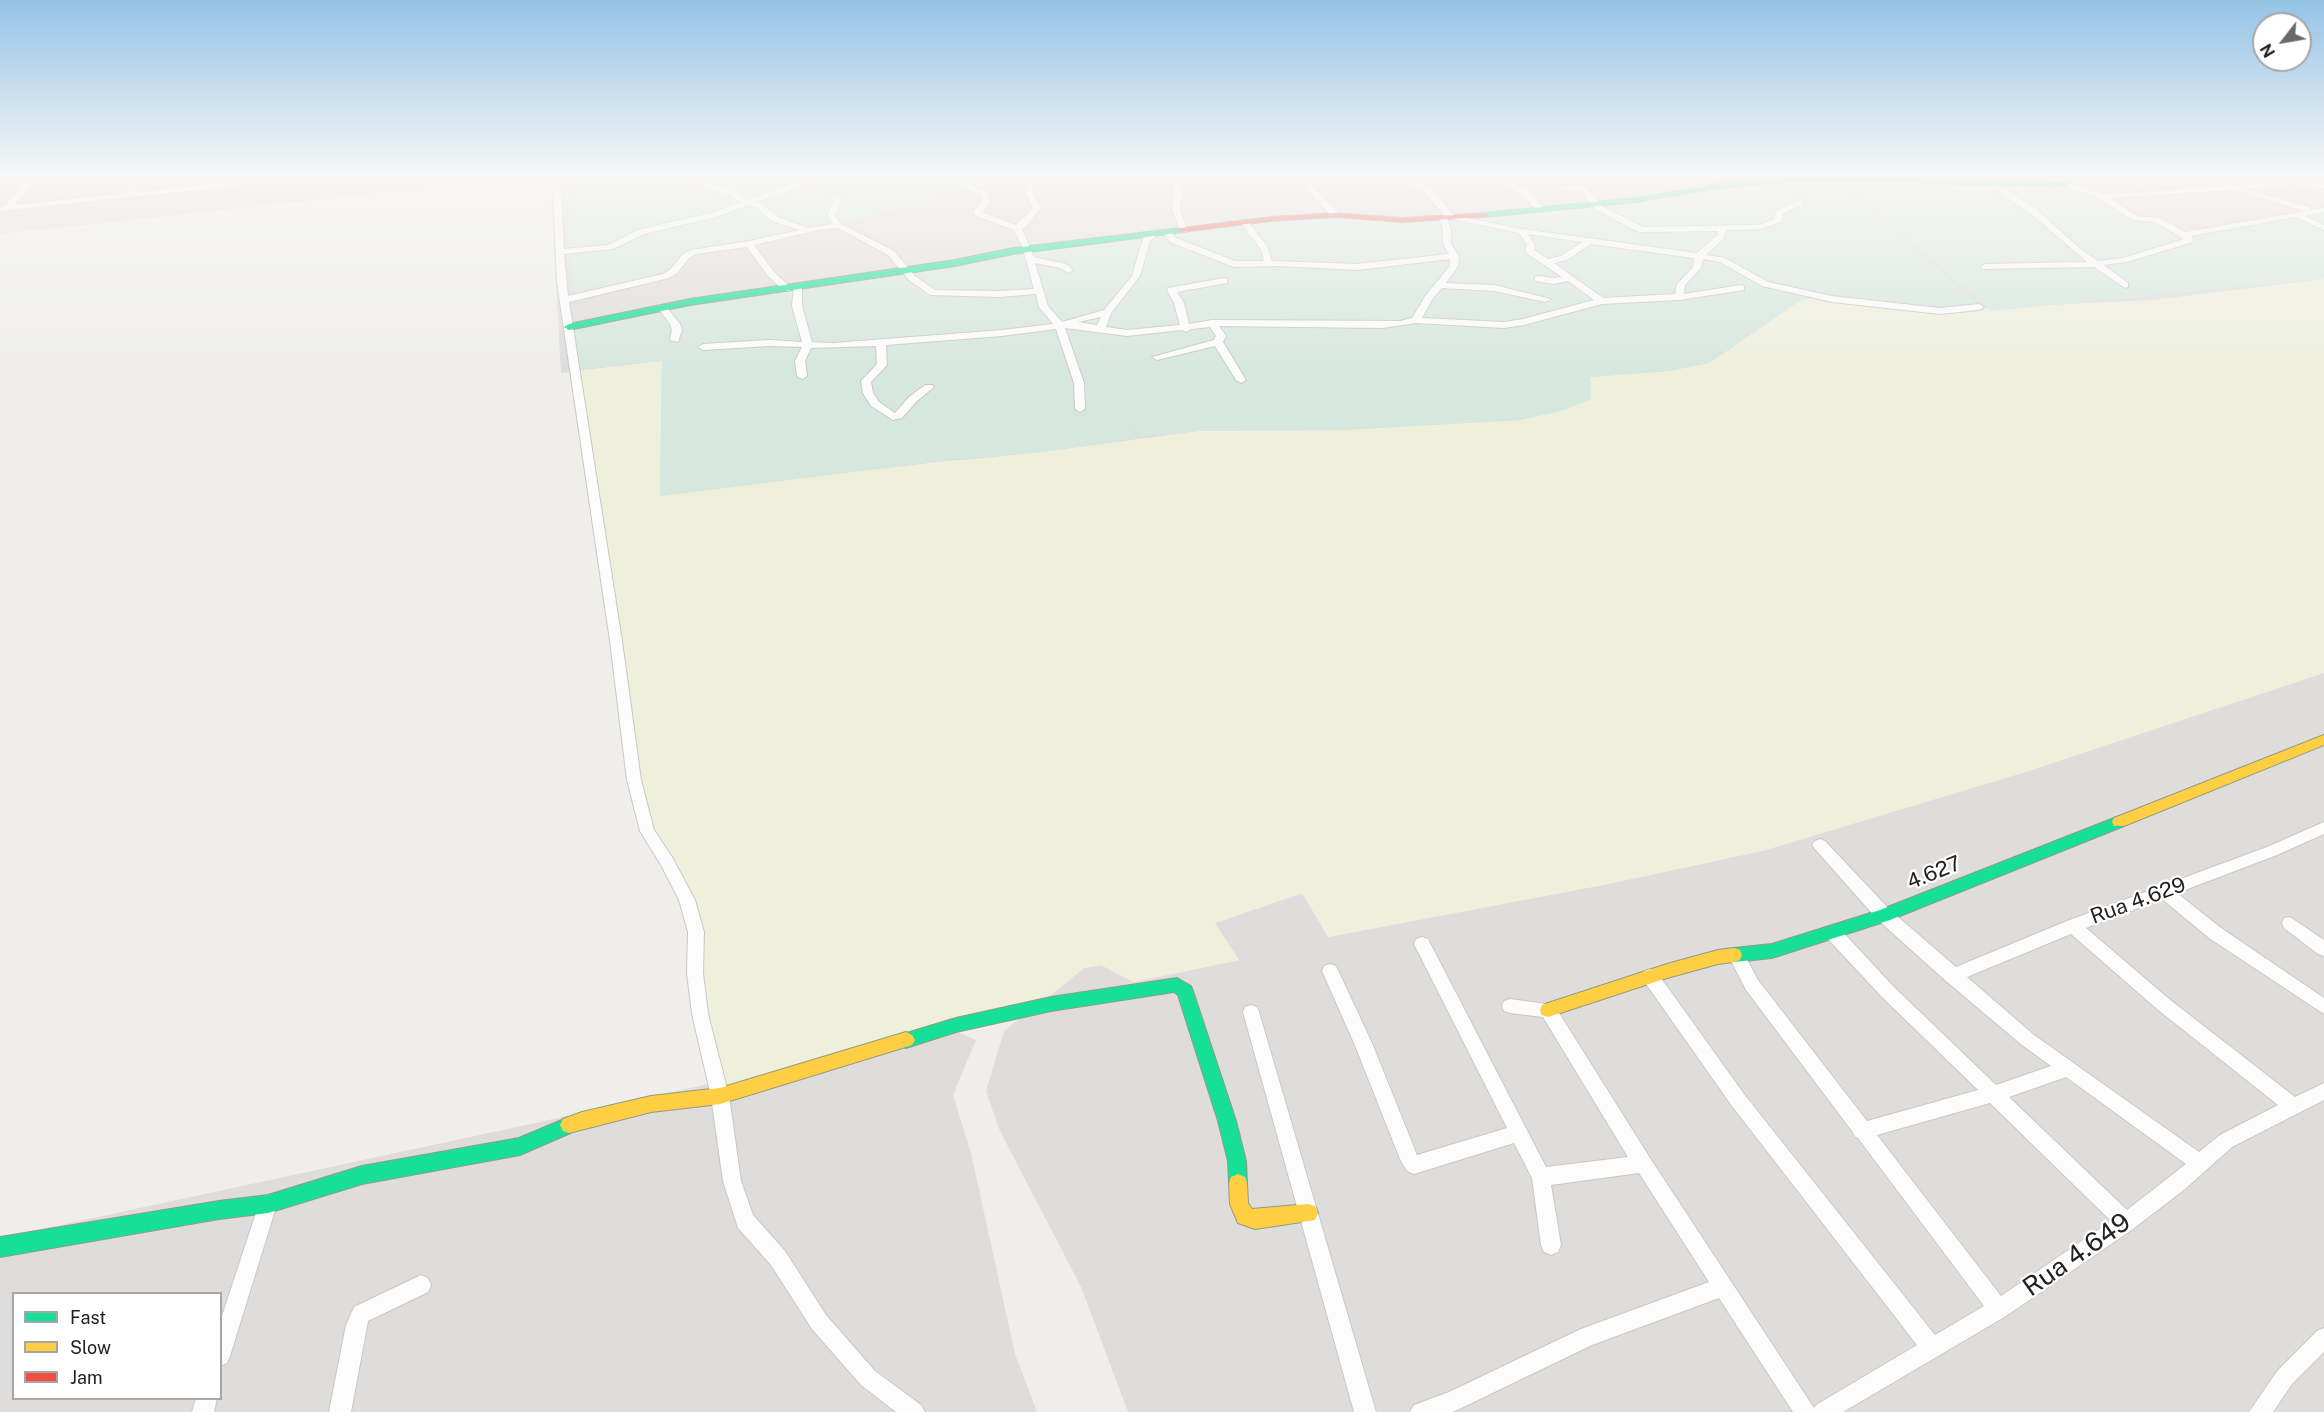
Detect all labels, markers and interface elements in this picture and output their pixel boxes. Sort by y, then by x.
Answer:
north arrow [2252,12,2312,72]
text: N [2256,40,2279,61]
street label: 4.627 [1903,851,1965,895]
street label: Rua 4.629 [2087,872,2189,930]
street label: Rua 4.649 [2017,1207,2137,1303]
legend [12,1292,222,1400]
text: Fast [70,1307,106,1328]
text: Slow [70,1337,111,1358]
text: Jam [70,1367,103,1388]

